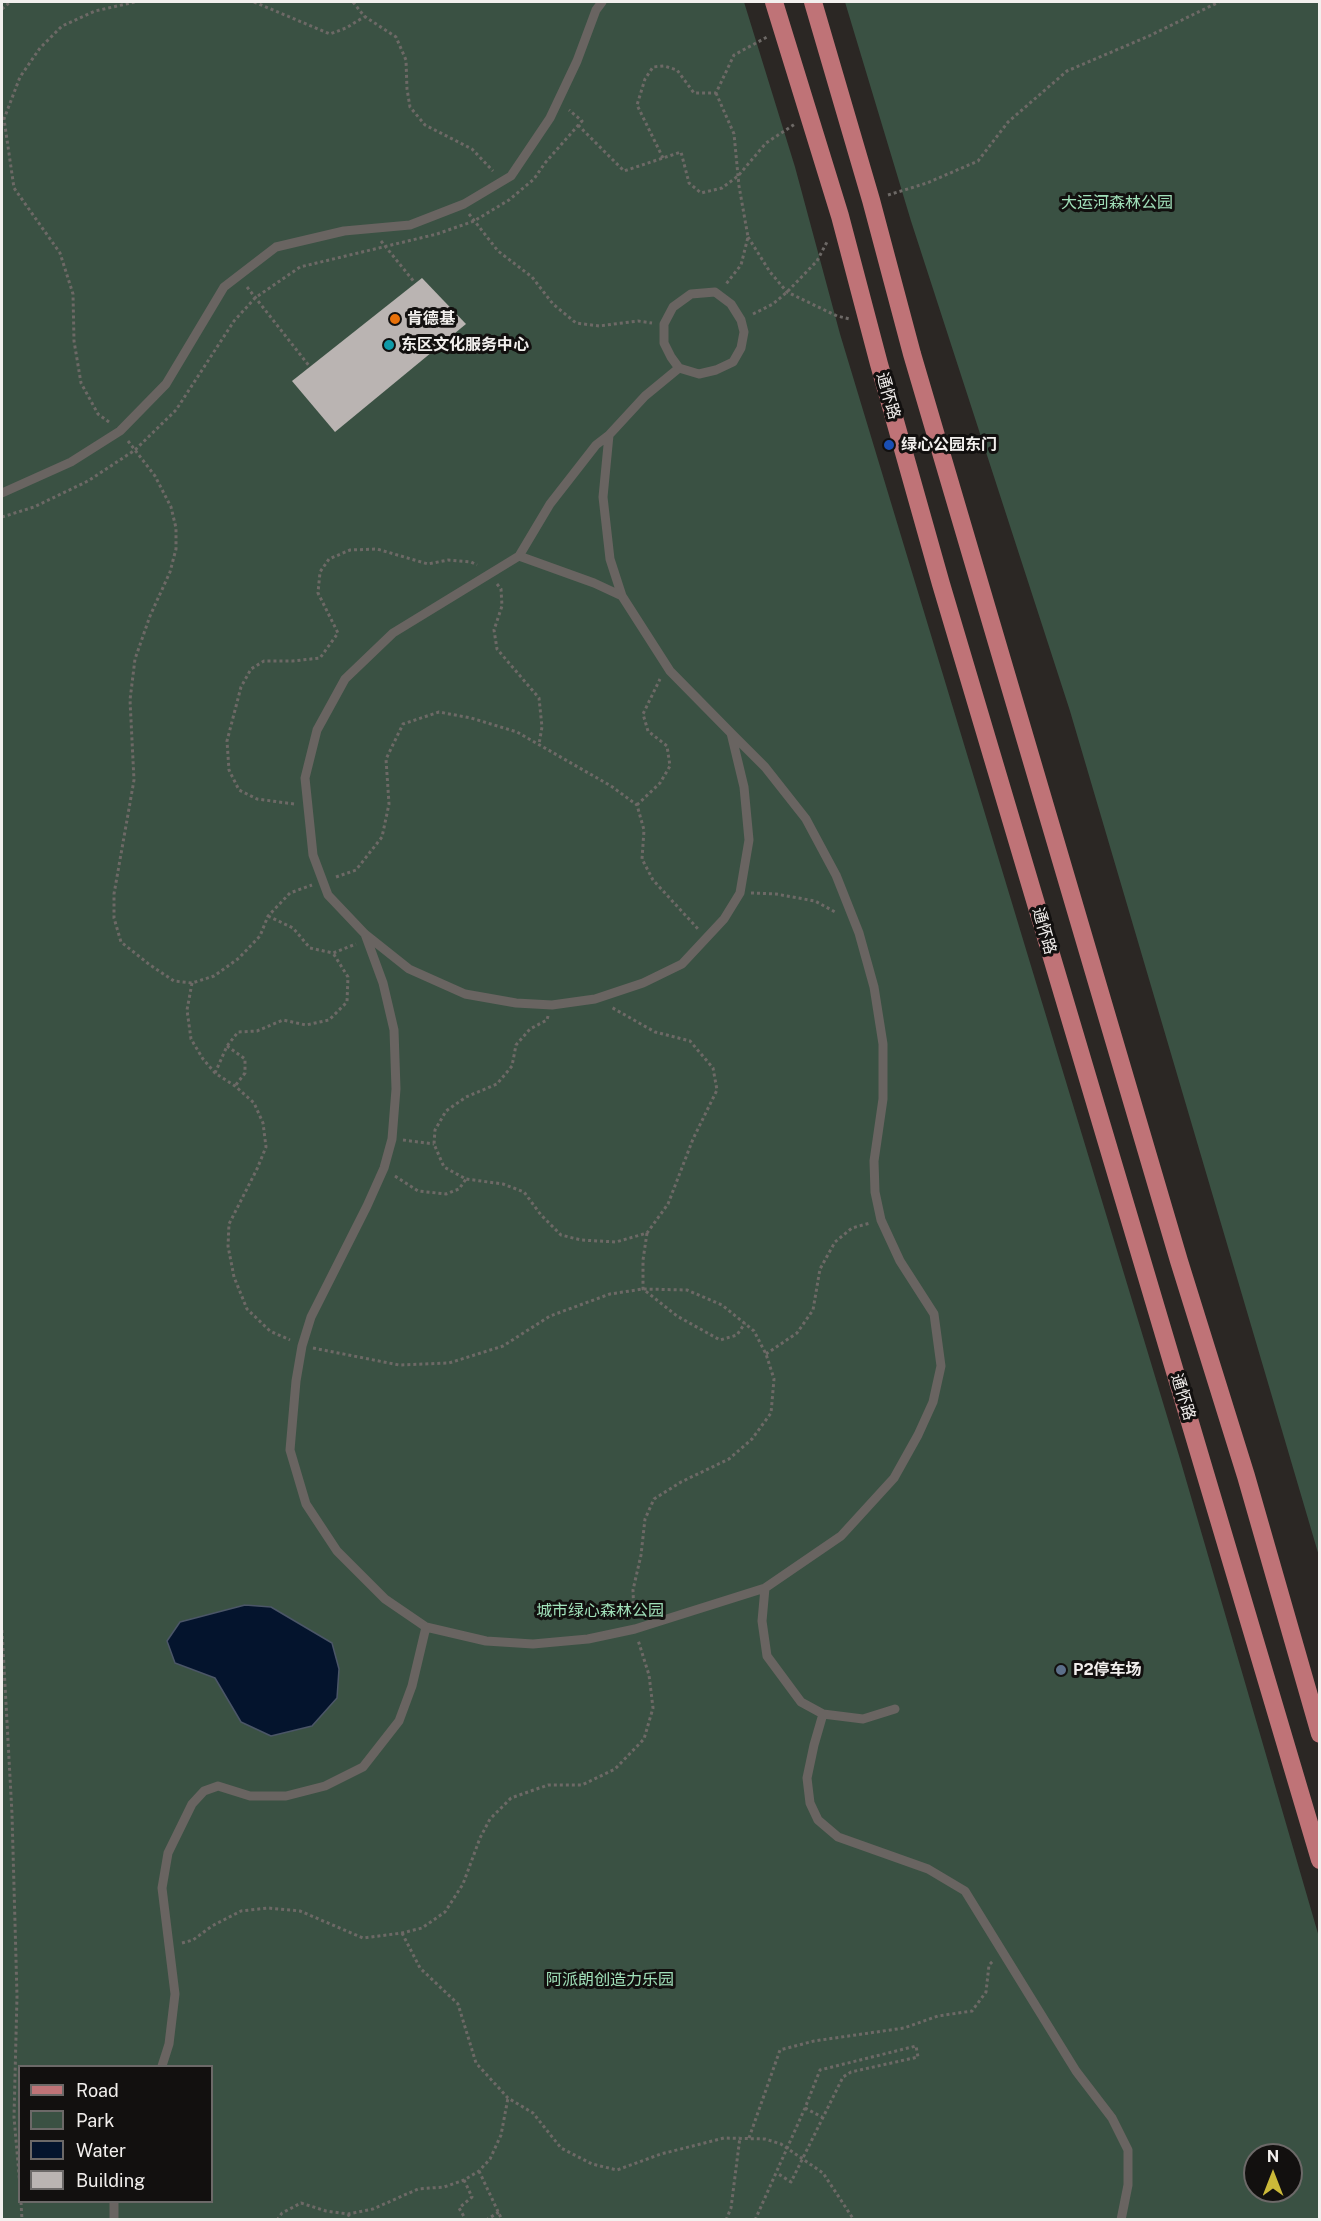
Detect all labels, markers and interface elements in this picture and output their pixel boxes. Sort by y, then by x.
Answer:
park label: 大运河森林公园 [1061,193,1173,213]
place label: 肯德基 [407,309,455,329]
marker: 肯德基 [388,312,402,326]
place label: 东区文化服务中心 [401,335,529,355]
marker: 东区文化服务中心 [382,338,396,352]
street label: 通怀路 [872,370,904,422]
place label: 绿心公园东门 [901,435,997,455]
marker: 绿心公园东门 [882,438,896,452]
street label: 通怀路 [1028,905,1060,957]
street label: 通怀路 [1167,1371,1199,1423]
park label: 城市绿心森林公园 [536,1601,664,1621]
place label: P2停车场 [1073,1660,1142,1680]
marker: P2停车场 [1054,1663,1068,1677]
park label: 阿派朗创造力乐园 [546,1970,674,1990]
legend [18,2065,213,2203]
text: Road [76,2080,119,2101]
text: Park [76,2110,114,2131]
text: Water [76,2140,126,2161]
north arrow [1243,2143,1303,2203]
text: N [1267,2147,1279,2166]
text: Building [76,2170,145,2191]

